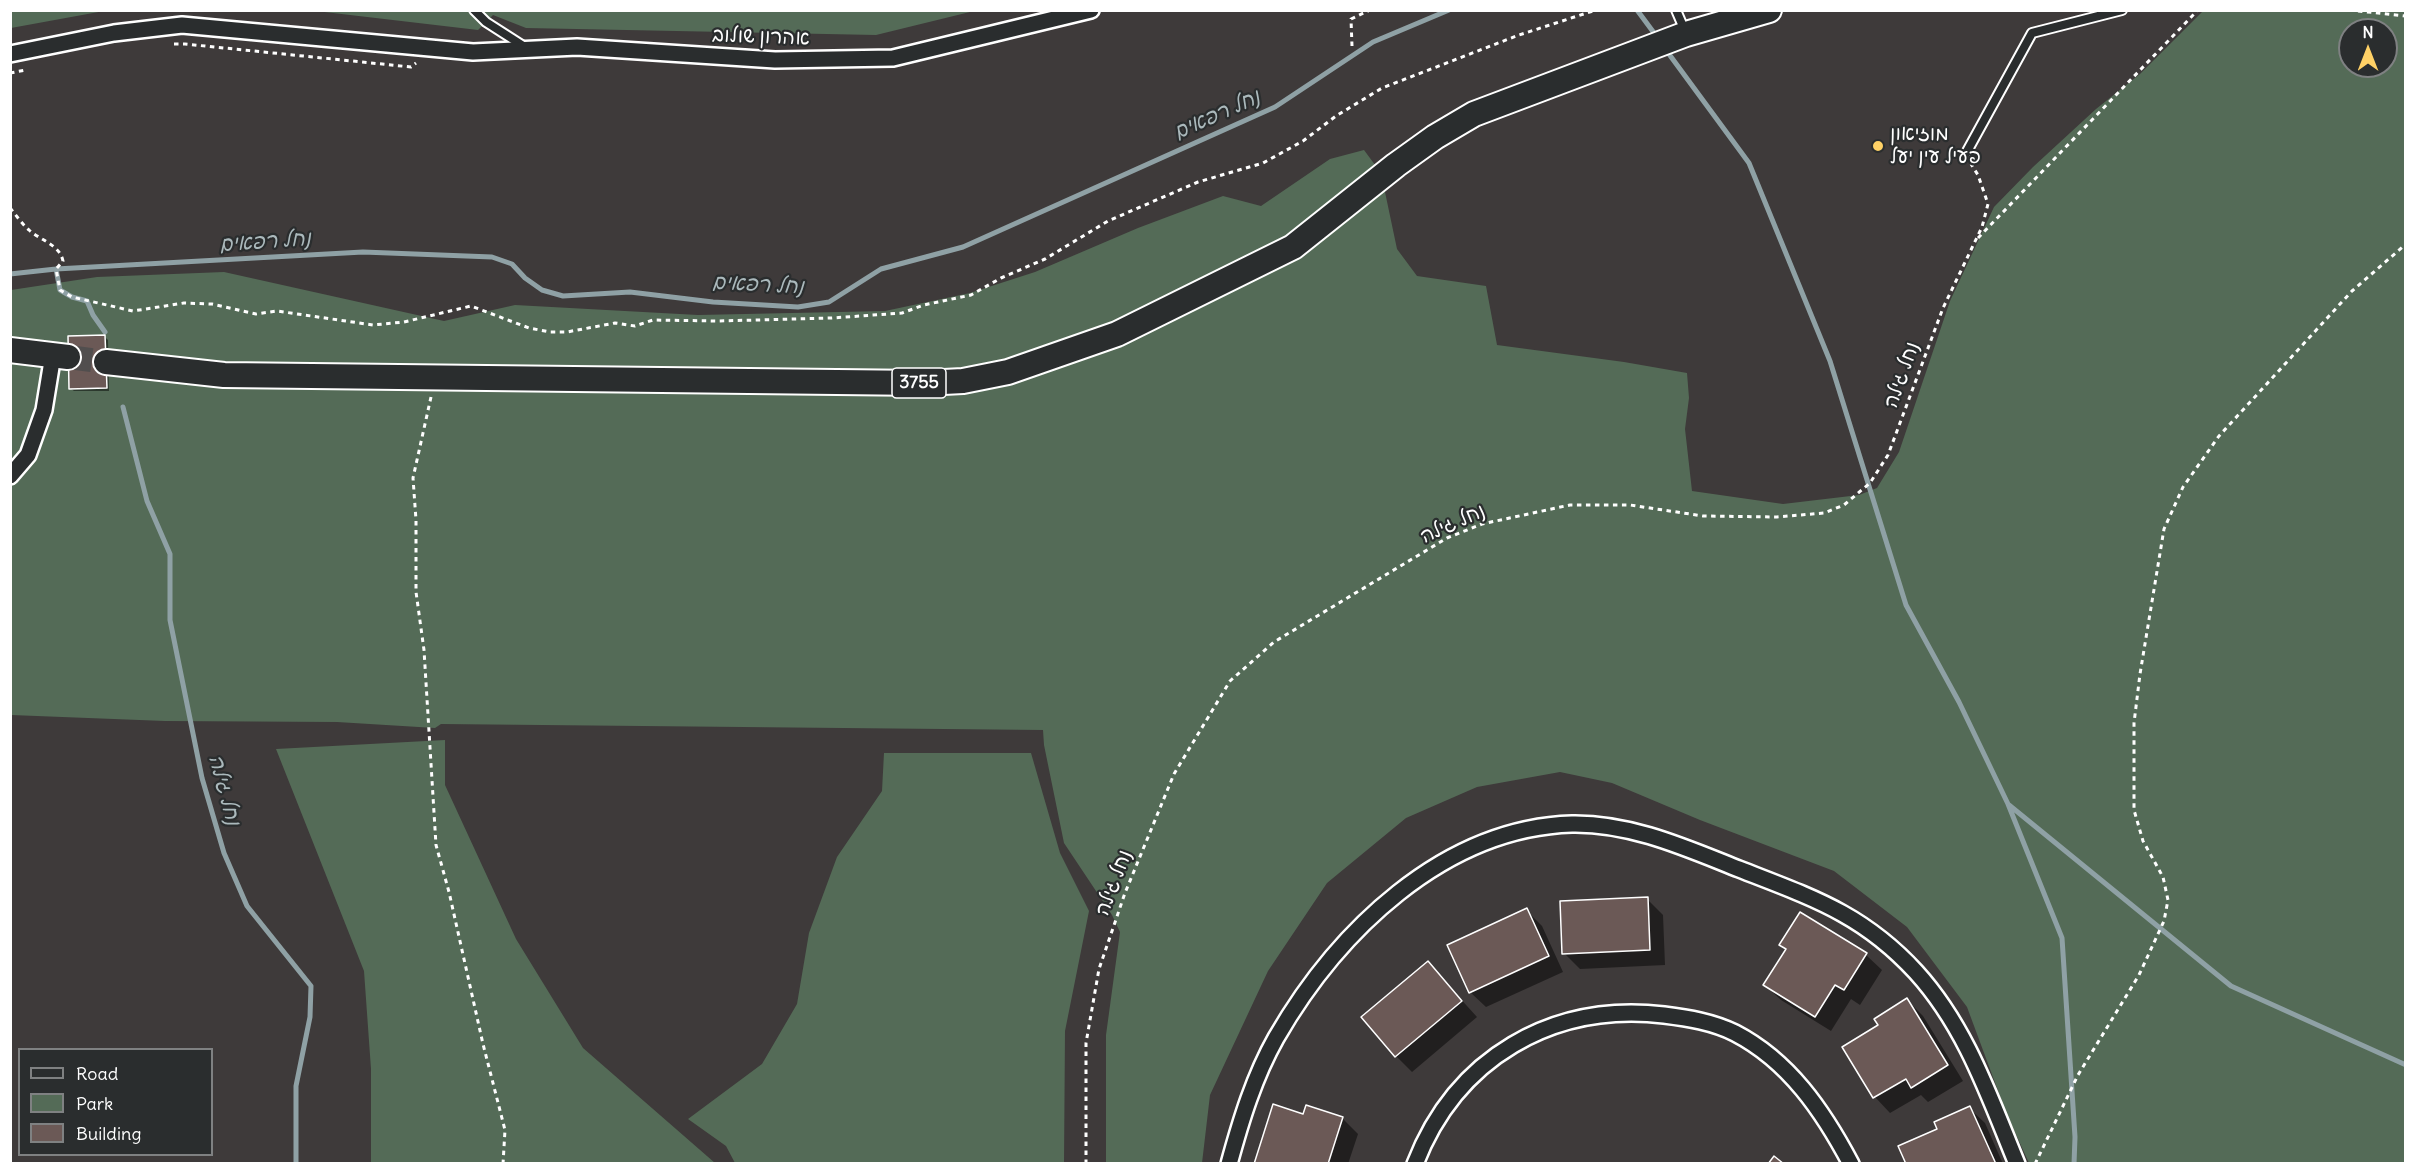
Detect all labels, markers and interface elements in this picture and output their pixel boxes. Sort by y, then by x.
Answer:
north arrow [2338,18,2398,78]
text: N [2362,22,2374,42]
street label: אהרון שולוב [712,23,810,51]
water label: נחל רפאים [1170,85,1264,145]
place label: מוזיאון פעיל עין יעל [1890,122,1981,169]
marker: מוזיאון פעיל עין יעל [1871,139,1885,153]
water label: נחל רפאים [218,226,312,258]
water label: נחל רפאים [712,270,804,300]
street label: נחל גילה [1879,339,1925,411]
road number: 3755 [892,368,946,398]
street label: נחל גילה [1417,499,1489,549]
water label: נחל גילה [203,752,245,828]
street label: נחל גילה [1091,847,1137,919]
legend [18,1048,213,1156]
text: Road [76,1062,118,1085]
text: Park [76,1092,113,1115]
text: Building [76,1122,141,1145]

